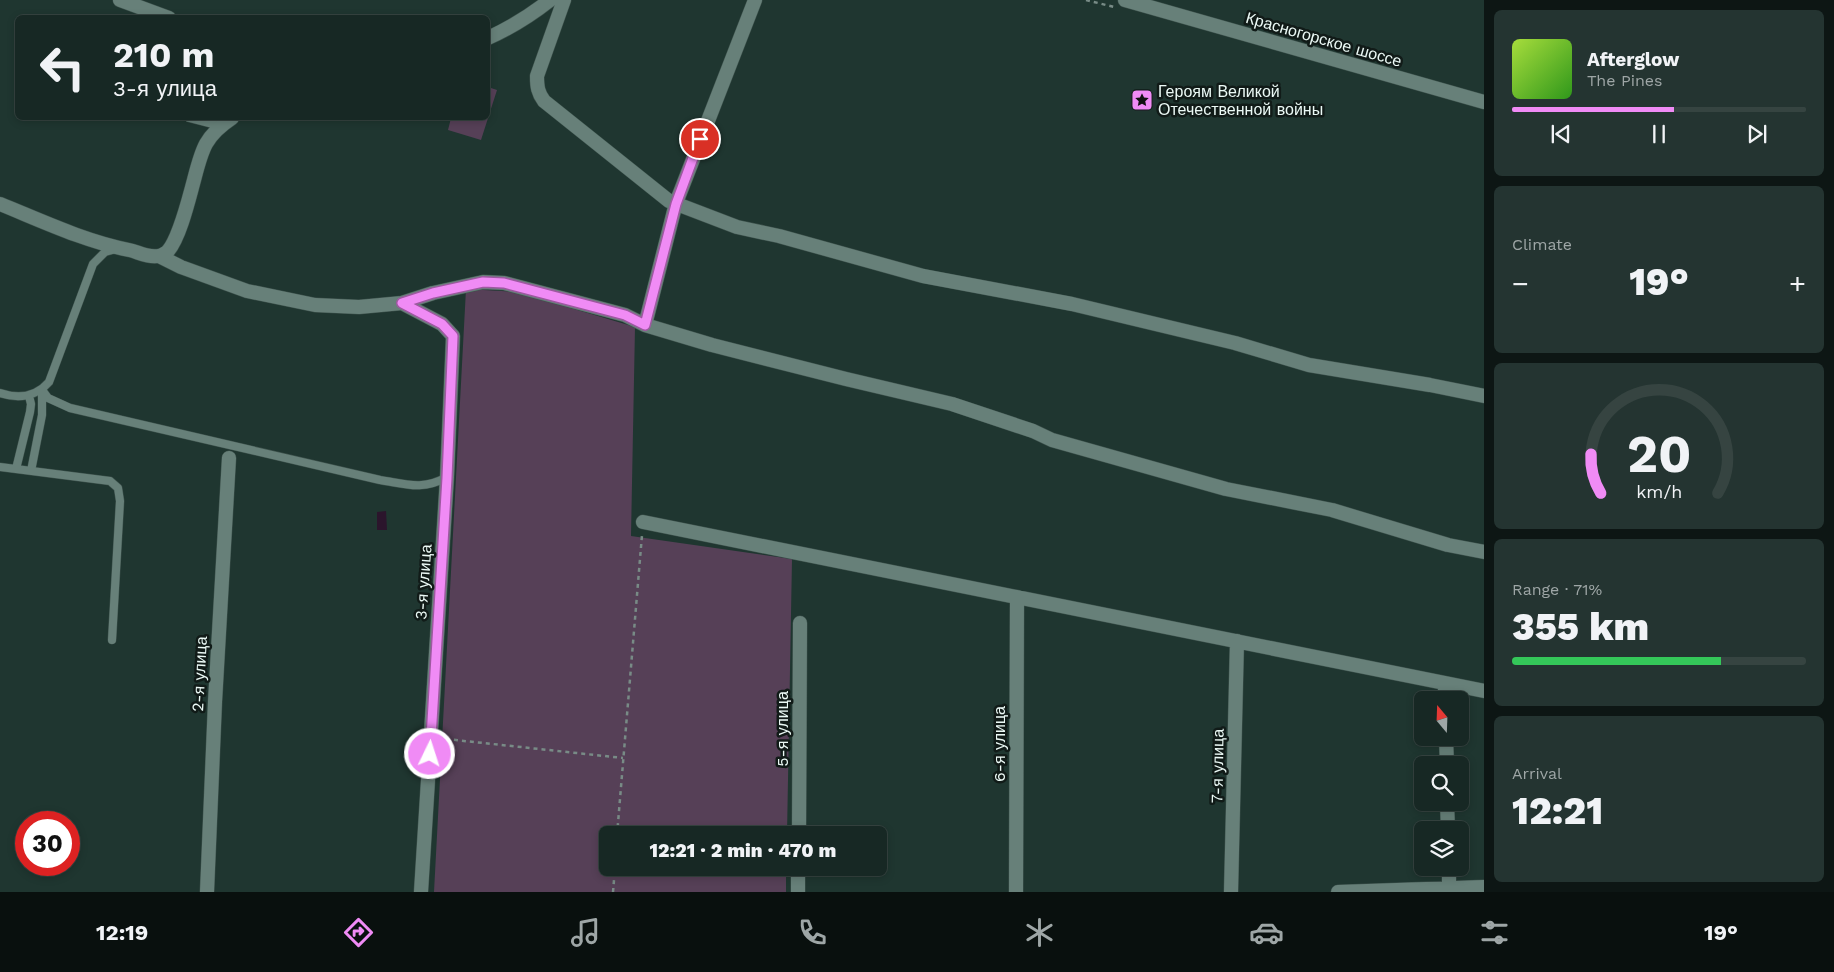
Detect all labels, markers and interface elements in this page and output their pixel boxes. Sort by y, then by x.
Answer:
street label: Красногорское шоссе [1244,8,1404,71]
text: 210 m [113,34,214,76]
icon: left [30,35,95,100]
text: Afterglow [1587,48,1679,71]
text: The Pines [1587,71,1663,90]
text: 3-я улица [113,76,217,101]
place label: Героям Великой Отечественной войны [1158,82,1323,119]
place icon: Героям Великой Отечественной войны [1130,88,1154,112]
pin [679,118,721,160]
icon: previous [1547,120,1575,148]
icon: pause [1645,120,1673,148]
icon: next [1743,120,1771,148]
icon: arrive [686,125,714,153]
text: Climate [1512,235,1572,254]
text: 19° [1629,260,1689,304]
text: − [1512,267,1529,300]
text: + [1789,267,1806,300]
text: 20 [1627,424,1691,485]
text: km/h [1636,481,1682,502]
street label: 3-я улица [411,544,436,620]
text: Range · 71% [1512,580,1602,599]
text: 355 km [1512,605,1649,649]
street label: 2-я улица [188,636,211,712]
street label: 5-я улица [773,691,792,767]
north arrow [1414,691,1469,746]
map controls [1414,691,1469,876]
street label: 6-я улица [990,706,1009,782]
position arrow [403,727,455,779]
street label: 7-я улица [1207,729,1228,803]
button: search [1414,756,1469,811]
text: Arrival [1512,764,1562,783]
text: 12:21 [1512,789,1603,833]
speed limit sign: 30 [15,811,80,876]
button: layers [1414,821,1469,876]
text: 12:21 · 2 min · 470 m [650,839,836,862]
icon: directions [341,915,376,950]
icon: music [568,915,603,950]
icon: phone [795,915,830,950]
icon: climate [1022,915,1057,950]
icon: car [1249,915,1284,950]
icon: filters [1477,915,1512,950]
text: 12:19 [96,920,148,945]
text: 19° [1704,920,1738,945]

